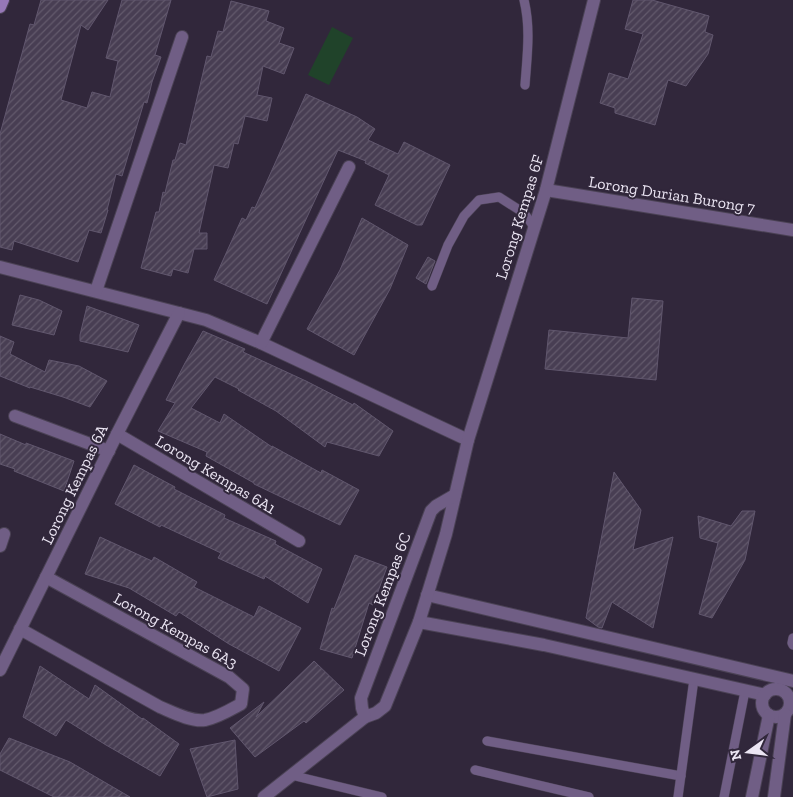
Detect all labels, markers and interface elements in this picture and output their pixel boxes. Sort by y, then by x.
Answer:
street label: Lorong Kempas 6F [491,152,547,282]
street label: Lorong Durian Burong 7 [587,172,757,217]
street label: Lorong Kempas 6A [37,421,112,547]
street label: Lorong Kempas 6A1 [152,431,279,518]
street label: Lorong Kempas 6C [350,530,415,659]
street label: Lorong Kempas 6A3 [111,589,241,672]
north arrow [723,727,773,777]
text: N [726,747,745,762]

